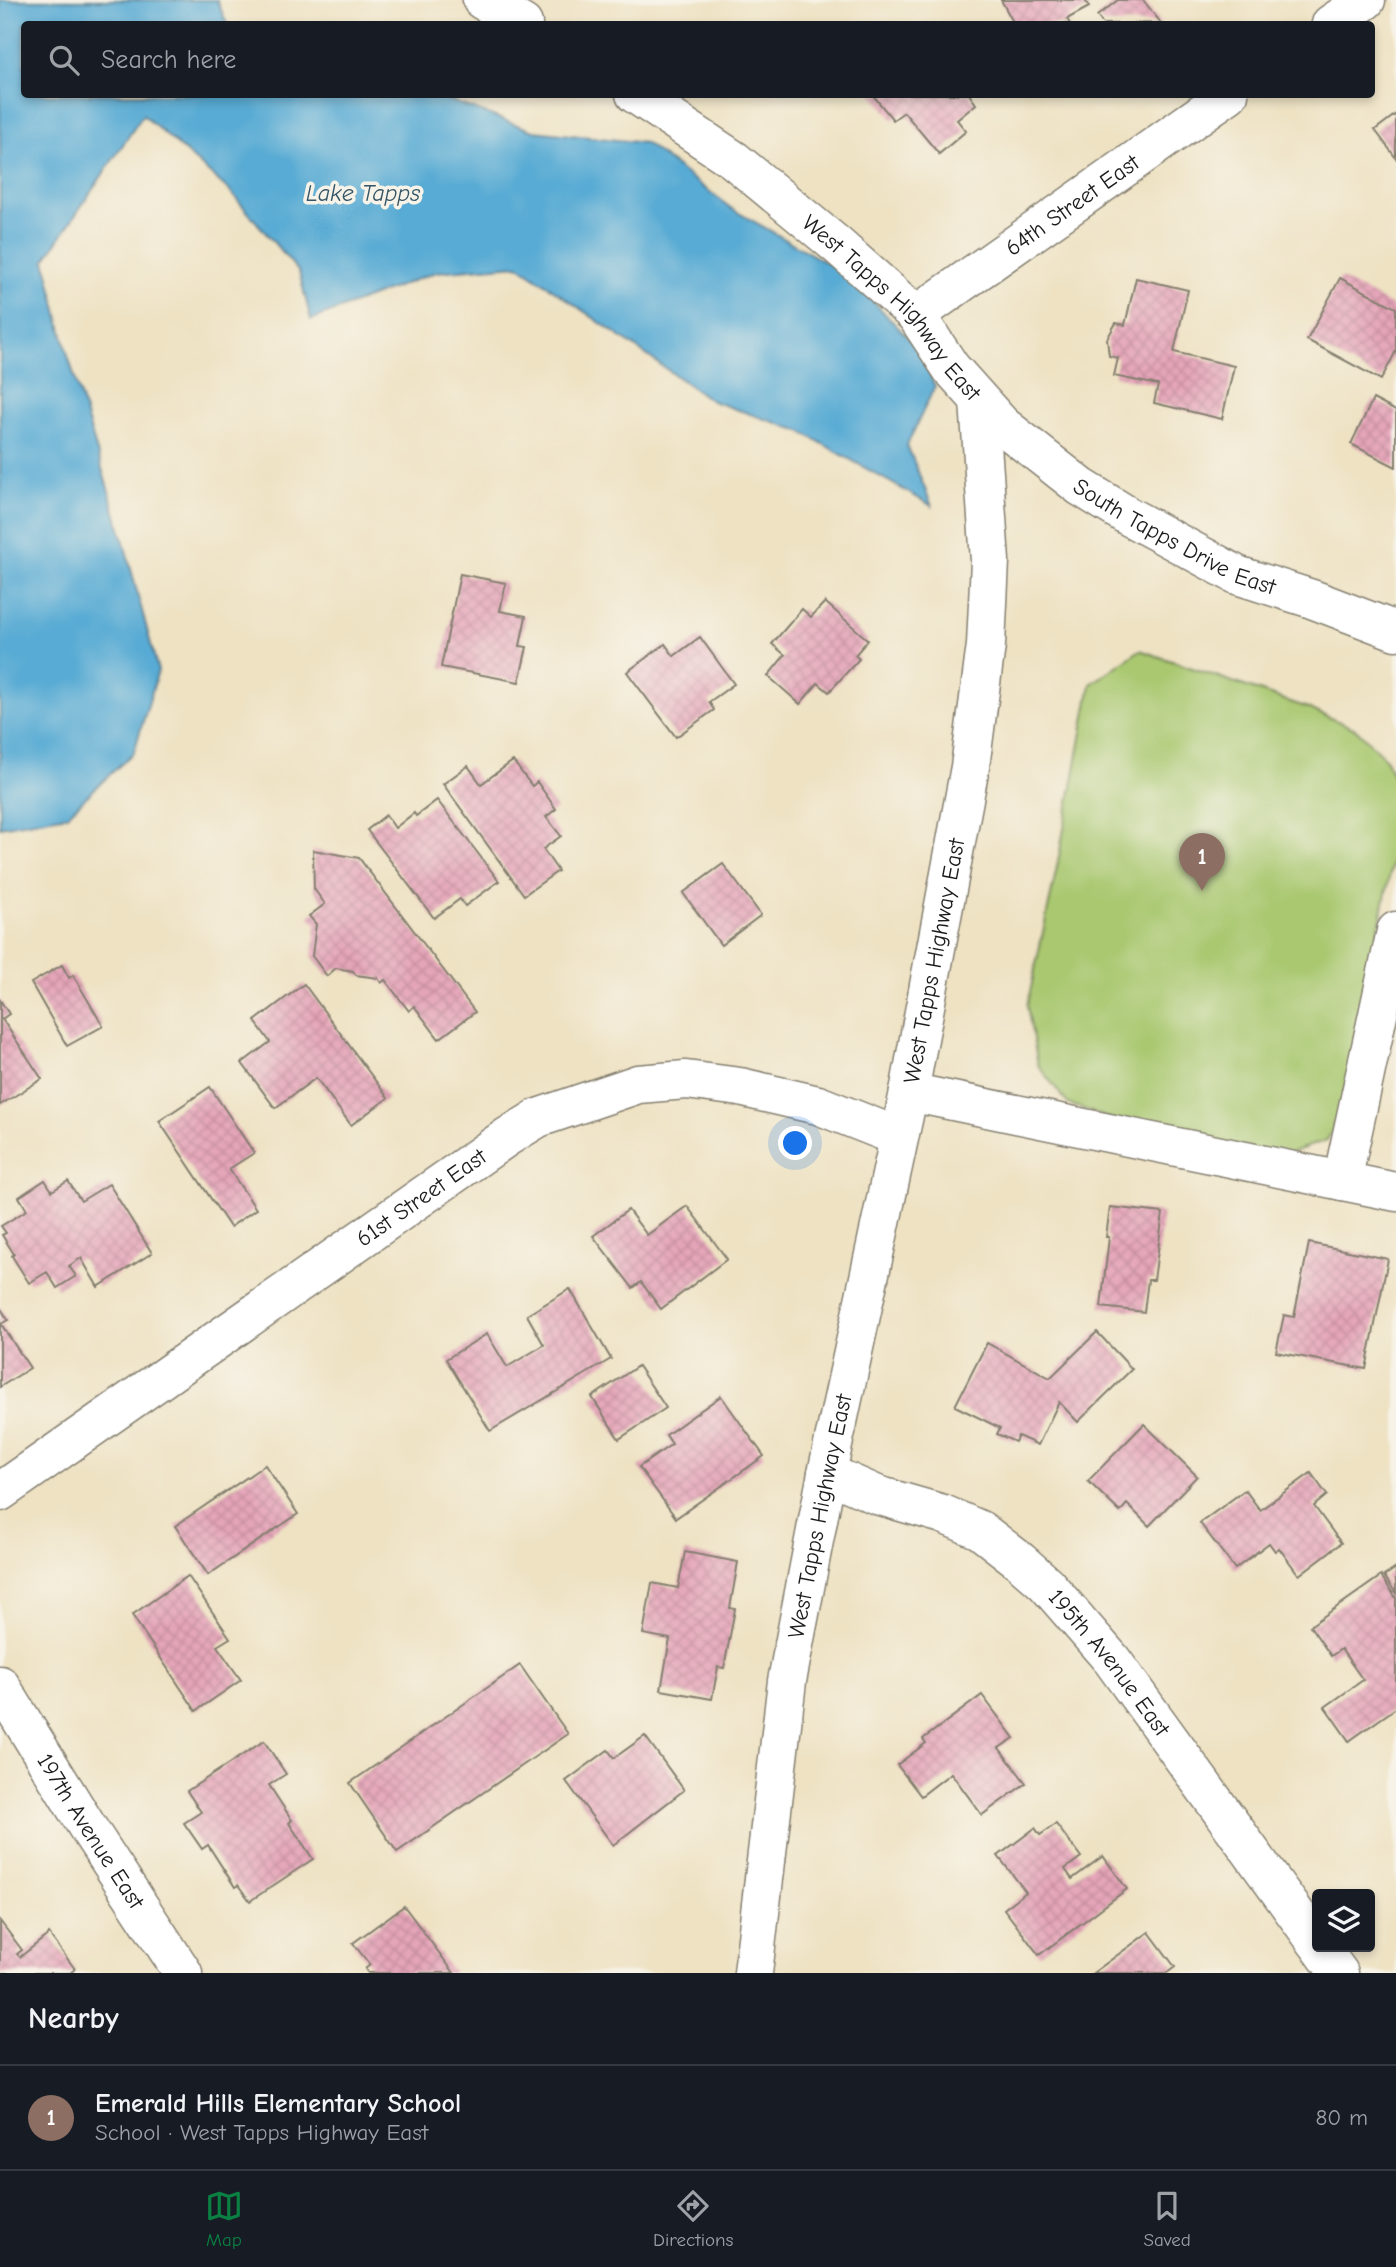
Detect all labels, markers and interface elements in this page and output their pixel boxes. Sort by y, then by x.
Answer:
search box [21,21,1375,98]
icon: search [45,41,83,79]
text: Search here [101,45,236,75]
street label: 64th Street East [1000,148,1145,261]
water label: Lake Tapps [306,179,420,207]
street label: West Tapps Highway East [797,209,988,407]
street label: South Tapps Drive East [1069,472,1281,601]
pin: 1 [1179,833,1225,891]
street label: West Tapps Highway East [897,835,970,1085]
your location [778,1126,812,1160]
street label: 61st Street East [351,1142,492,1252]
street label: West Tapps Highway East [782,1390,857,1641]
street label: 195th Avenue East [1043,1583,1177,1742]
street label: 197th Avenue East [32,1748,151,1915]
map controls [1312,1889,1375,1952]
button: layers [1312,1889,1375,1952]
text: Nearby [28,2001,119,2036]
text: Emerald Hills Elementary School [95,2089,461,2119]
text: 1 [46,2104,56,2131]
text: 80 m [1315,2104,1368,2131]
text: School · West Tapps Highway East [95,2119,428,2146]
tab: Map [205,2187,243,2251]
tab: Directions [653,2187,733,2251]
tab: Saved [1144,2187,1191,2251]

